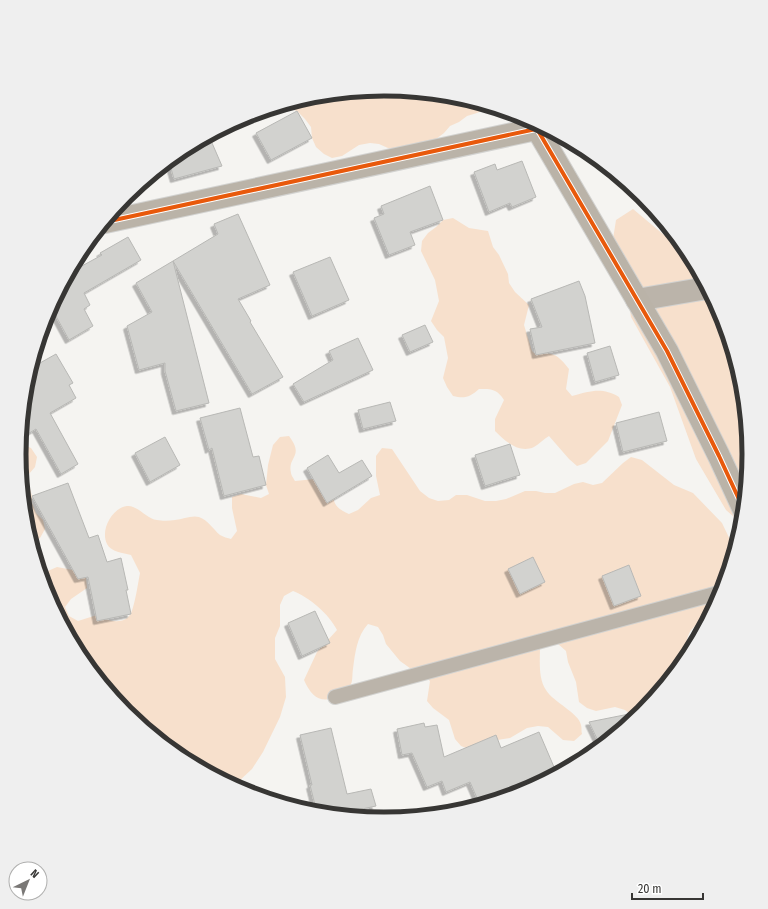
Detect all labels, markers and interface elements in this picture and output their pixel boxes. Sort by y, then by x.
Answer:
north arrow [8,861,48,901]
text: N [28,867,41,881]
scale bar [632,875,703,901]
text: 20 m [638,882,662,896]

